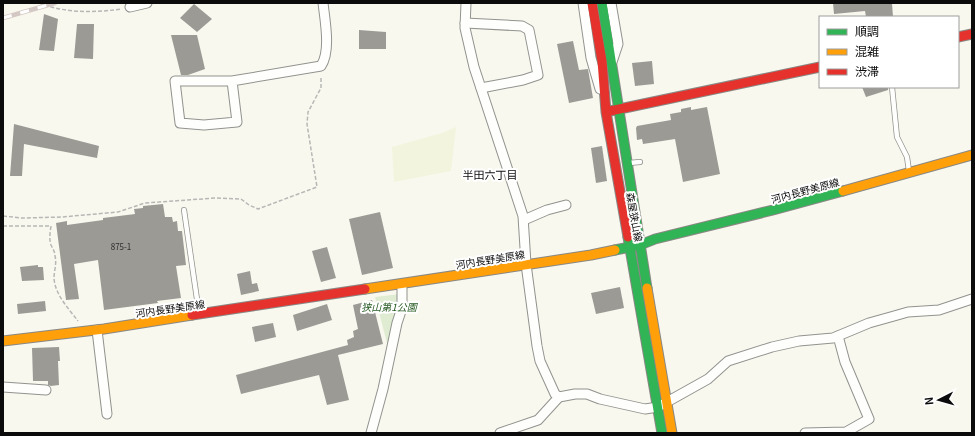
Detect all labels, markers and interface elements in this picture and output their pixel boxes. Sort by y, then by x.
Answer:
legend [819,16,959,88]
text: 順調 [855,22,879,39]
text: 混雑 [855,42,879,59]
text: 渋滞 [855,62,879,79]
district label: 半田六丁目 [463,166,518,182]
street label: 河内長野美原線 [769,174,841,206]
street label: 森屋狭山線 [623,191,647,243]
house number: 875-1 [111,241,131,252]
street label: 河内長野美原線 [454,246,526,272]
street label: 河内長野美原線 [134,296,206,320]
park label: 狭山第1公園 [361,299,419,314]
north arrow [919,380,959,420]
text: N [920,396,936,406]

